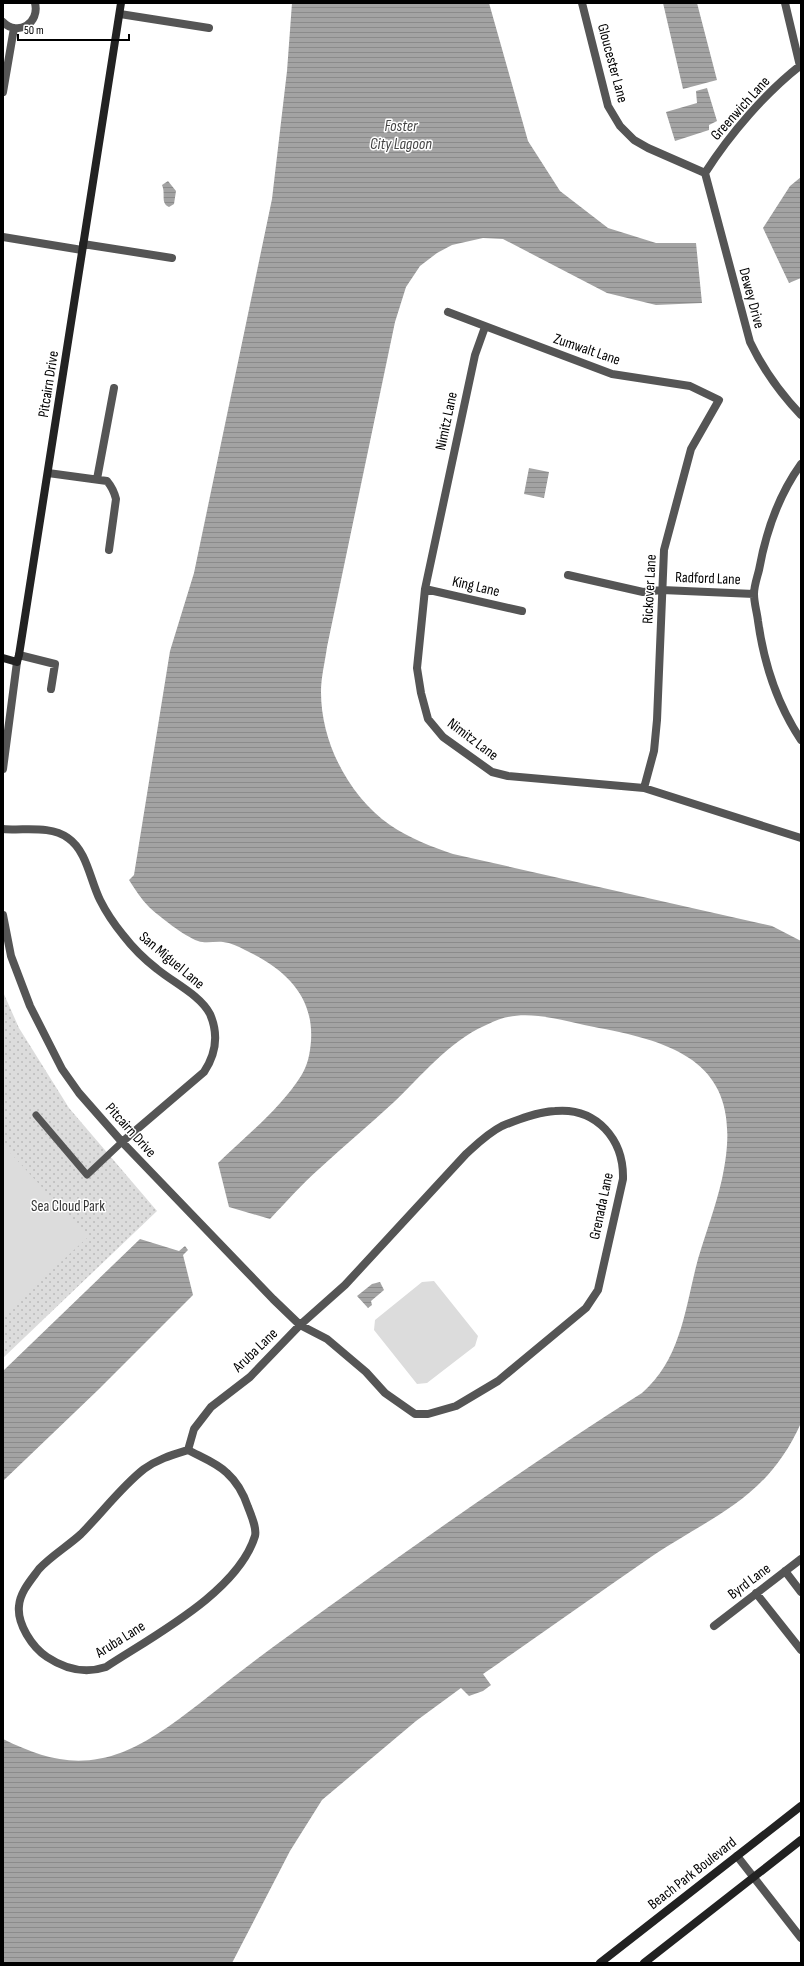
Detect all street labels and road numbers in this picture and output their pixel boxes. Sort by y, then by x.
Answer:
street label: Gloucester Lane [593,21,632,105]
street label: Greenwich Lane [707,72,774,144]
street label: Dewey Drive [734,266,769,331]
street label: Zumwalt Lane [551,329,623,370]
street label: Pitcairn Drive [34,349,63,419]
street label: Nimitz Lane [431,390,462,452]
street label: Rickover Lane [638,554,661,624]
street label: Radford Lane [675,568,741,589]
street label: King Lane [450,572,502,601]
street label: Nimitz Lane [443,714,502,765]
street label: San Miguel Lane [135,927,208,993]
street label: Pitcairn Drive [101,1099,160,1162]
street label: Grenada Lane [585,1171,618,1241]
street label: Aruba Lane [228,1324,282,1377]
street label: Byrd Lane [724,1559,775,1604]
street label: Aruba Lane [91,1617,149,1663]
street label: Beach Park Boulevard [644,1833,740,1914]

